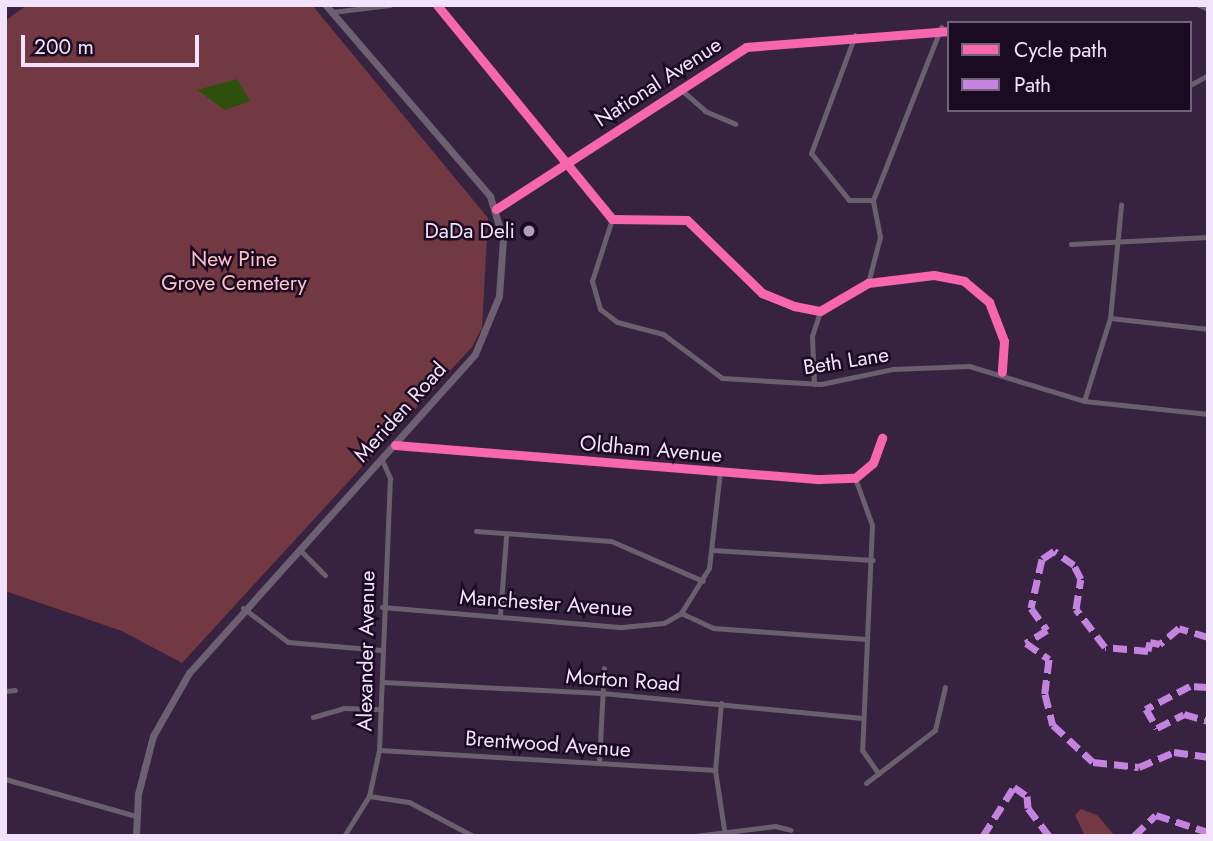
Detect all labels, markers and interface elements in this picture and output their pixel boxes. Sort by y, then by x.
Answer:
scale bar [24,21,203,65]
legend [947,21,1192,112]
text: 200 m [34,32,94,62]
street label: National Avenue [590,32,726,132]
text: Cycle path [1014,35,1107,65]
text: Path [1014,70,1051,100]
place label: DaDa Deli [425,218,515,244]
marker: DaDa Deli [521,223,537,239]
park label: New Pine Grove Cemetery [161,246,307,296]
street label: Beth Lane [801,342,891,380]
street label: Meriden Road [349,357,451,467]
street label: Oldham Avenue [579,430,723,468]
street label: Alexander Avenue [352,570,380,732]
street label: Manchester Avenue [459,584,633,622]
street label: Morton Road [565,663,681,697]
street label: Brentwood Avenue [464,726,632,762]

